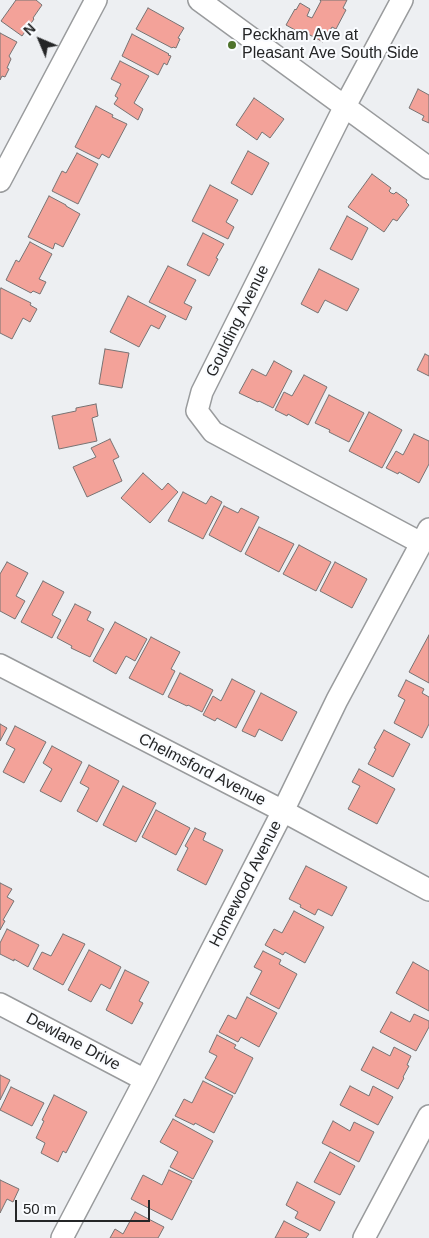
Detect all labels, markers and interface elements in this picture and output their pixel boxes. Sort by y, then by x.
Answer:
north arrow [15,15,65,65]
text: N [20,20,39,39]
place label: Peckham Ave at Pleasant Ave South Side [242,26,419,64]
marker: Peckham Ave at Pleasant Ave South Side [226,39,238,51]
street label: Goulding Avenue [203,262,273,380]
street label: Chelmsford Avenue [135,730,269,810]
street label: Homewood Avenue [206,818,286,950]
street label: Dewlane Drive [23,1009,123,1075]
scale bar [18,1190,152,1222]
text: 50 m [23,1200,56,1217]

